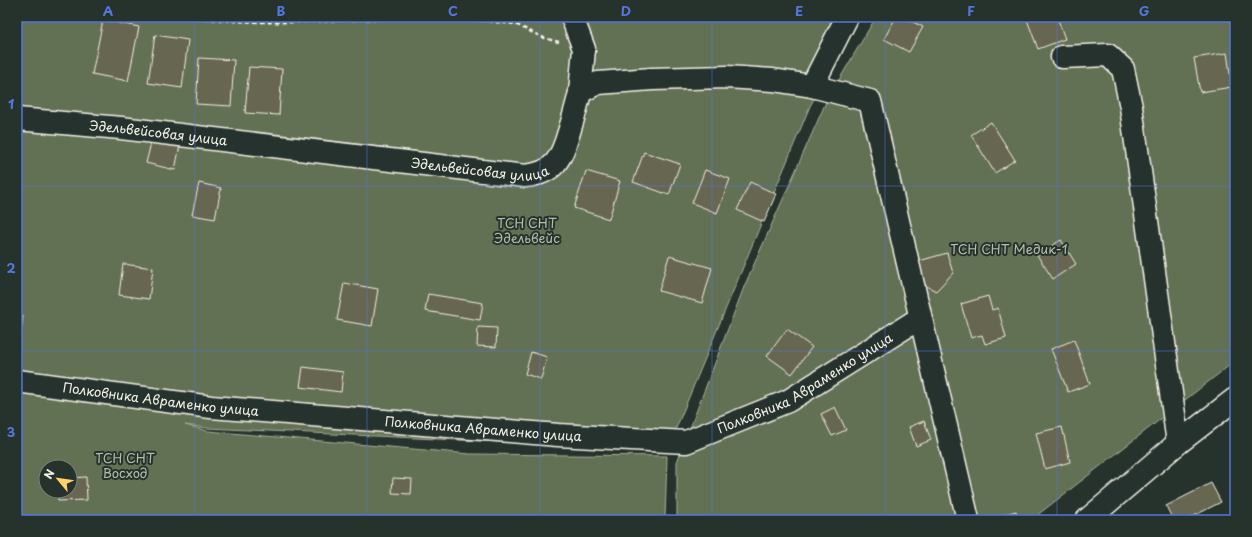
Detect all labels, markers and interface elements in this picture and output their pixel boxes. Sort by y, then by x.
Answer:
text: A [103,1,113,20]
text: B [277,1,286,20]
text: C [448,1,458,20]
text: D [621,1,631,20]
text: E [795,1,803,20]
text: F [967,1,975,20]
text: G [1139,1,1149,20]
text: 1 [8,94,14,113]
street label: Эдельвейсовая улица [89,115,229,150]
street label: Эдельвейсовая улица [410,153,553,185]
park label: ТСН СНТ Эдельвейс [494,213,560,247]
park label: ТСН СНТ Медик-1 [950,239,1068,258]
text: 2 [6,258,16,277]
street label: Полковника Авраменко улица [714,327,897,438]
street label: Полковника Авраменко улица [62,377,260,420]
street label: Полковника Авраменко улица [384,411,583,445]
text: 3 [7,422,16,441]
park label: ТСН СНТ Восход [95,448,155,482]
north arrow [38,459,78,499]
text: N [39,466,59,482]

